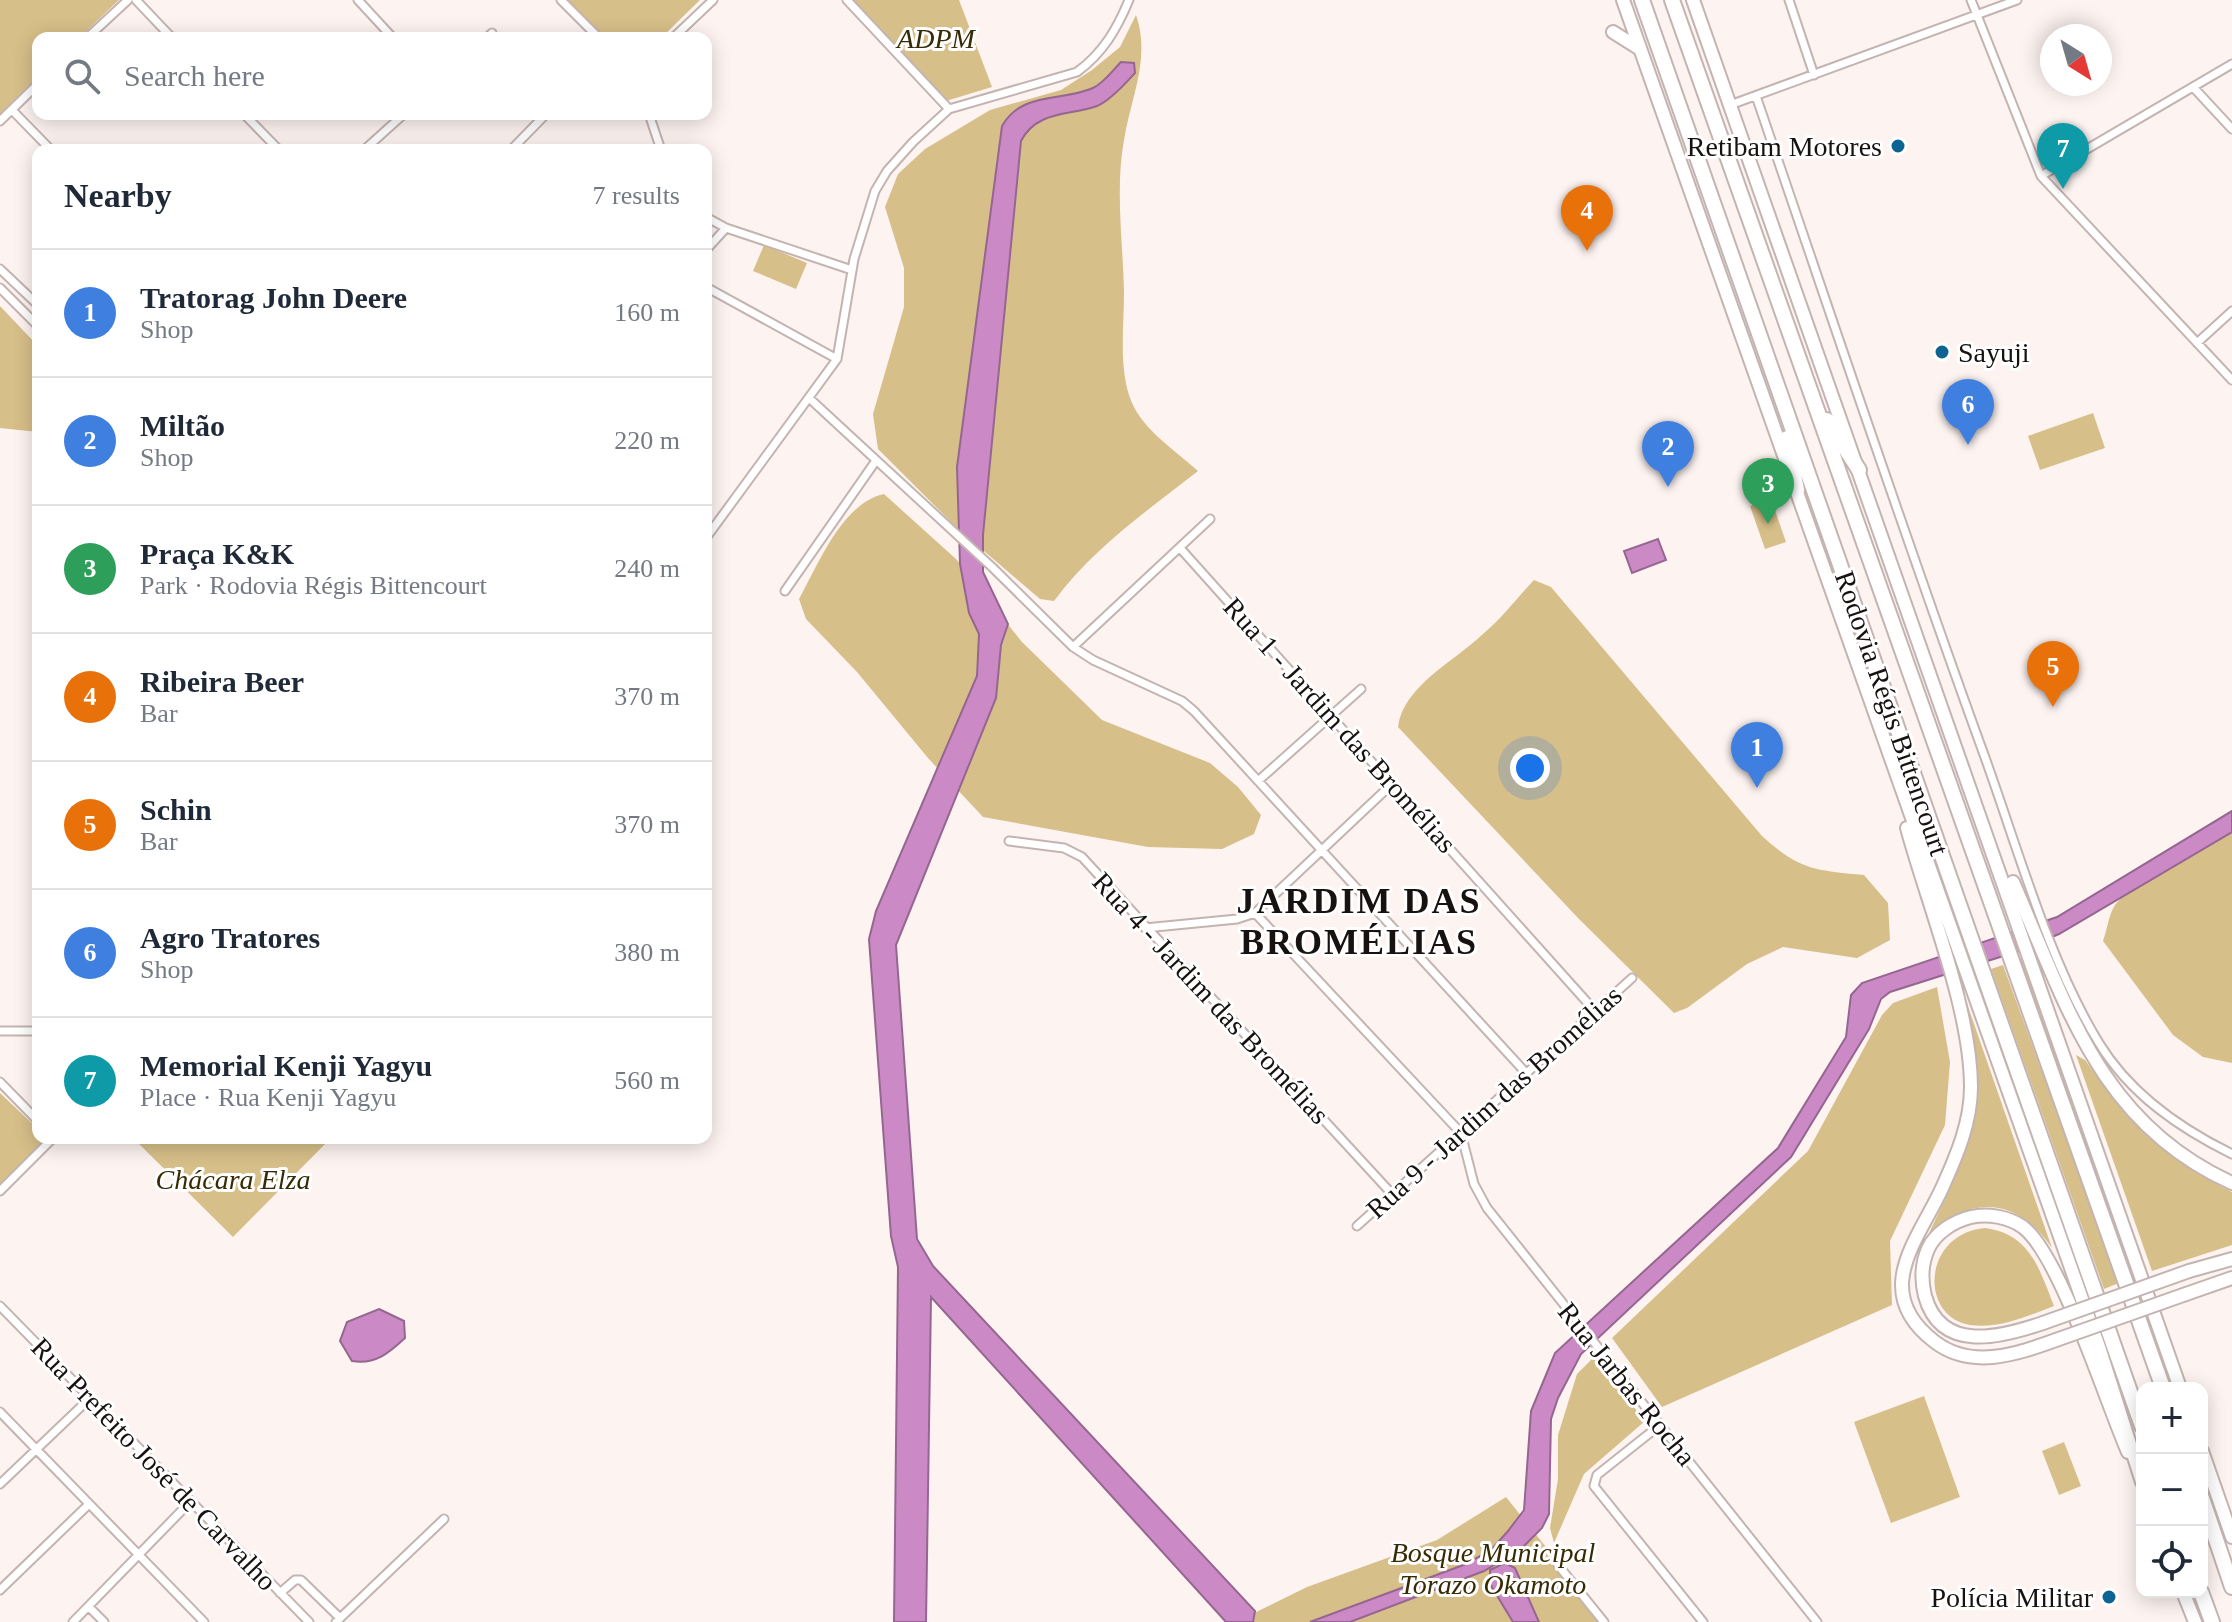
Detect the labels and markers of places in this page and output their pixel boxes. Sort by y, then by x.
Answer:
pin: 7 [2037,123,2089,189]
place label: Retibam Motores [1687,131,1882,162]
marker: Retibam Motores [1889,137,1907,155]
pin: 4 [1561,185,1613,251]
place label: Sayuji [1958,337,2030,368]
marker: Sayuji [1933,343,1951,361]
pin: 6 [1942,379,1994,445]
pin: 2 [1642,421,1694,487]
pin: 3 [1742,458,1794,524]
pin: 5 [2027,641,2079,707]
pin: 1 [1731,722,1783,788]
place label: Polícia Militar [1930,1582,2094,1613]
marker: Polícia Militar [2100,1588,2118,1606]

